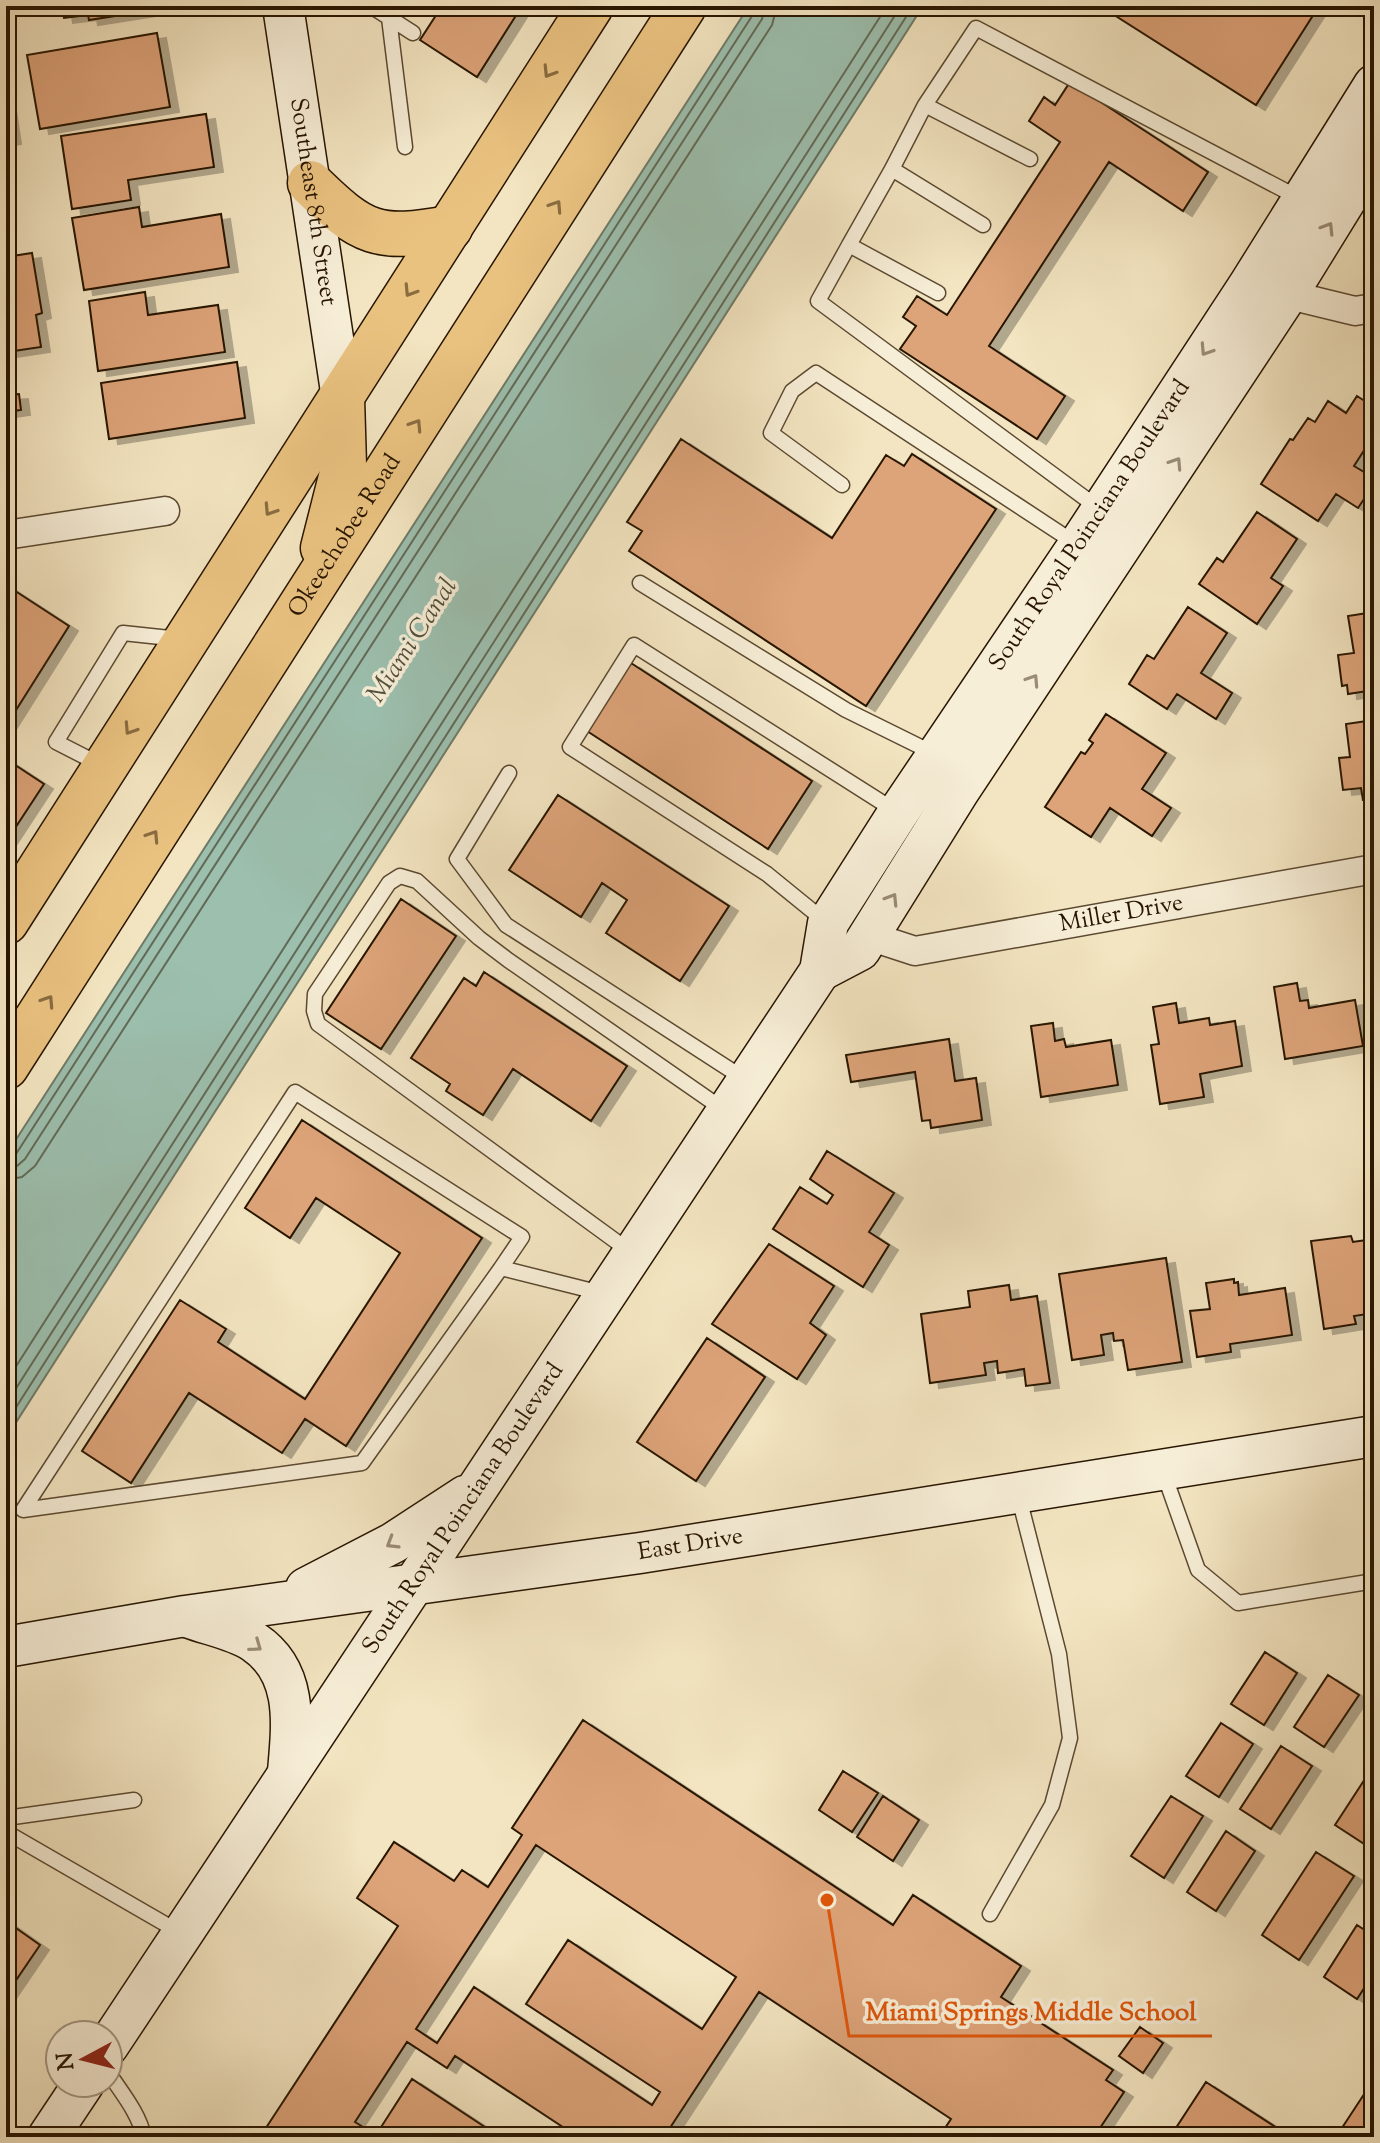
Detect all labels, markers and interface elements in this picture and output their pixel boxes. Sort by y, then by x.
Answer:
one-way arrow [544,63,559,78]
street label: Southeast 8th Street [280,96,345,308]
one-way arrow [546,200,561,215]
one-way arrow [1319,222,1334,237]
one-way arrow [404,282,419,297]
one-way arrow [1201,341,1216,356]
street label: South Royal Poinciana Boulevard [981,373,1199,678]
one-way arrow [406,419,421,434]
street label: Okeechobee Road [280,448,410,624]
one-way arrow [1166,457,1181,472]
one-way arrow [264,502,279,516]
water label: Miami Canal [359,571,467,711]
one-way arrow [1023,674,1038,689]
one-way arrow [124,720,139,735]
one-way arrow [144,830,159,845]
street label: Miller Drive [1057,886,1186,942]
one-way arrow [883,893,898,908]
one-way arrow [38,996,53,1010]
street label: South Royal Poinciana Boulevard [355,1356,573,1662]
street label: East Drive [635,1520,745,1570]
one-way arrow [386,1533,401,1549]
one-way arrow [247,1636,262,1651]
callout: Miami Springs Middle School [849,1986,1212,2036]
text: Miami Springs Middle School [866,1995,1197,2032]
north arrow [44,2019,124,2099]
text: N [50,2050,84,2072]

